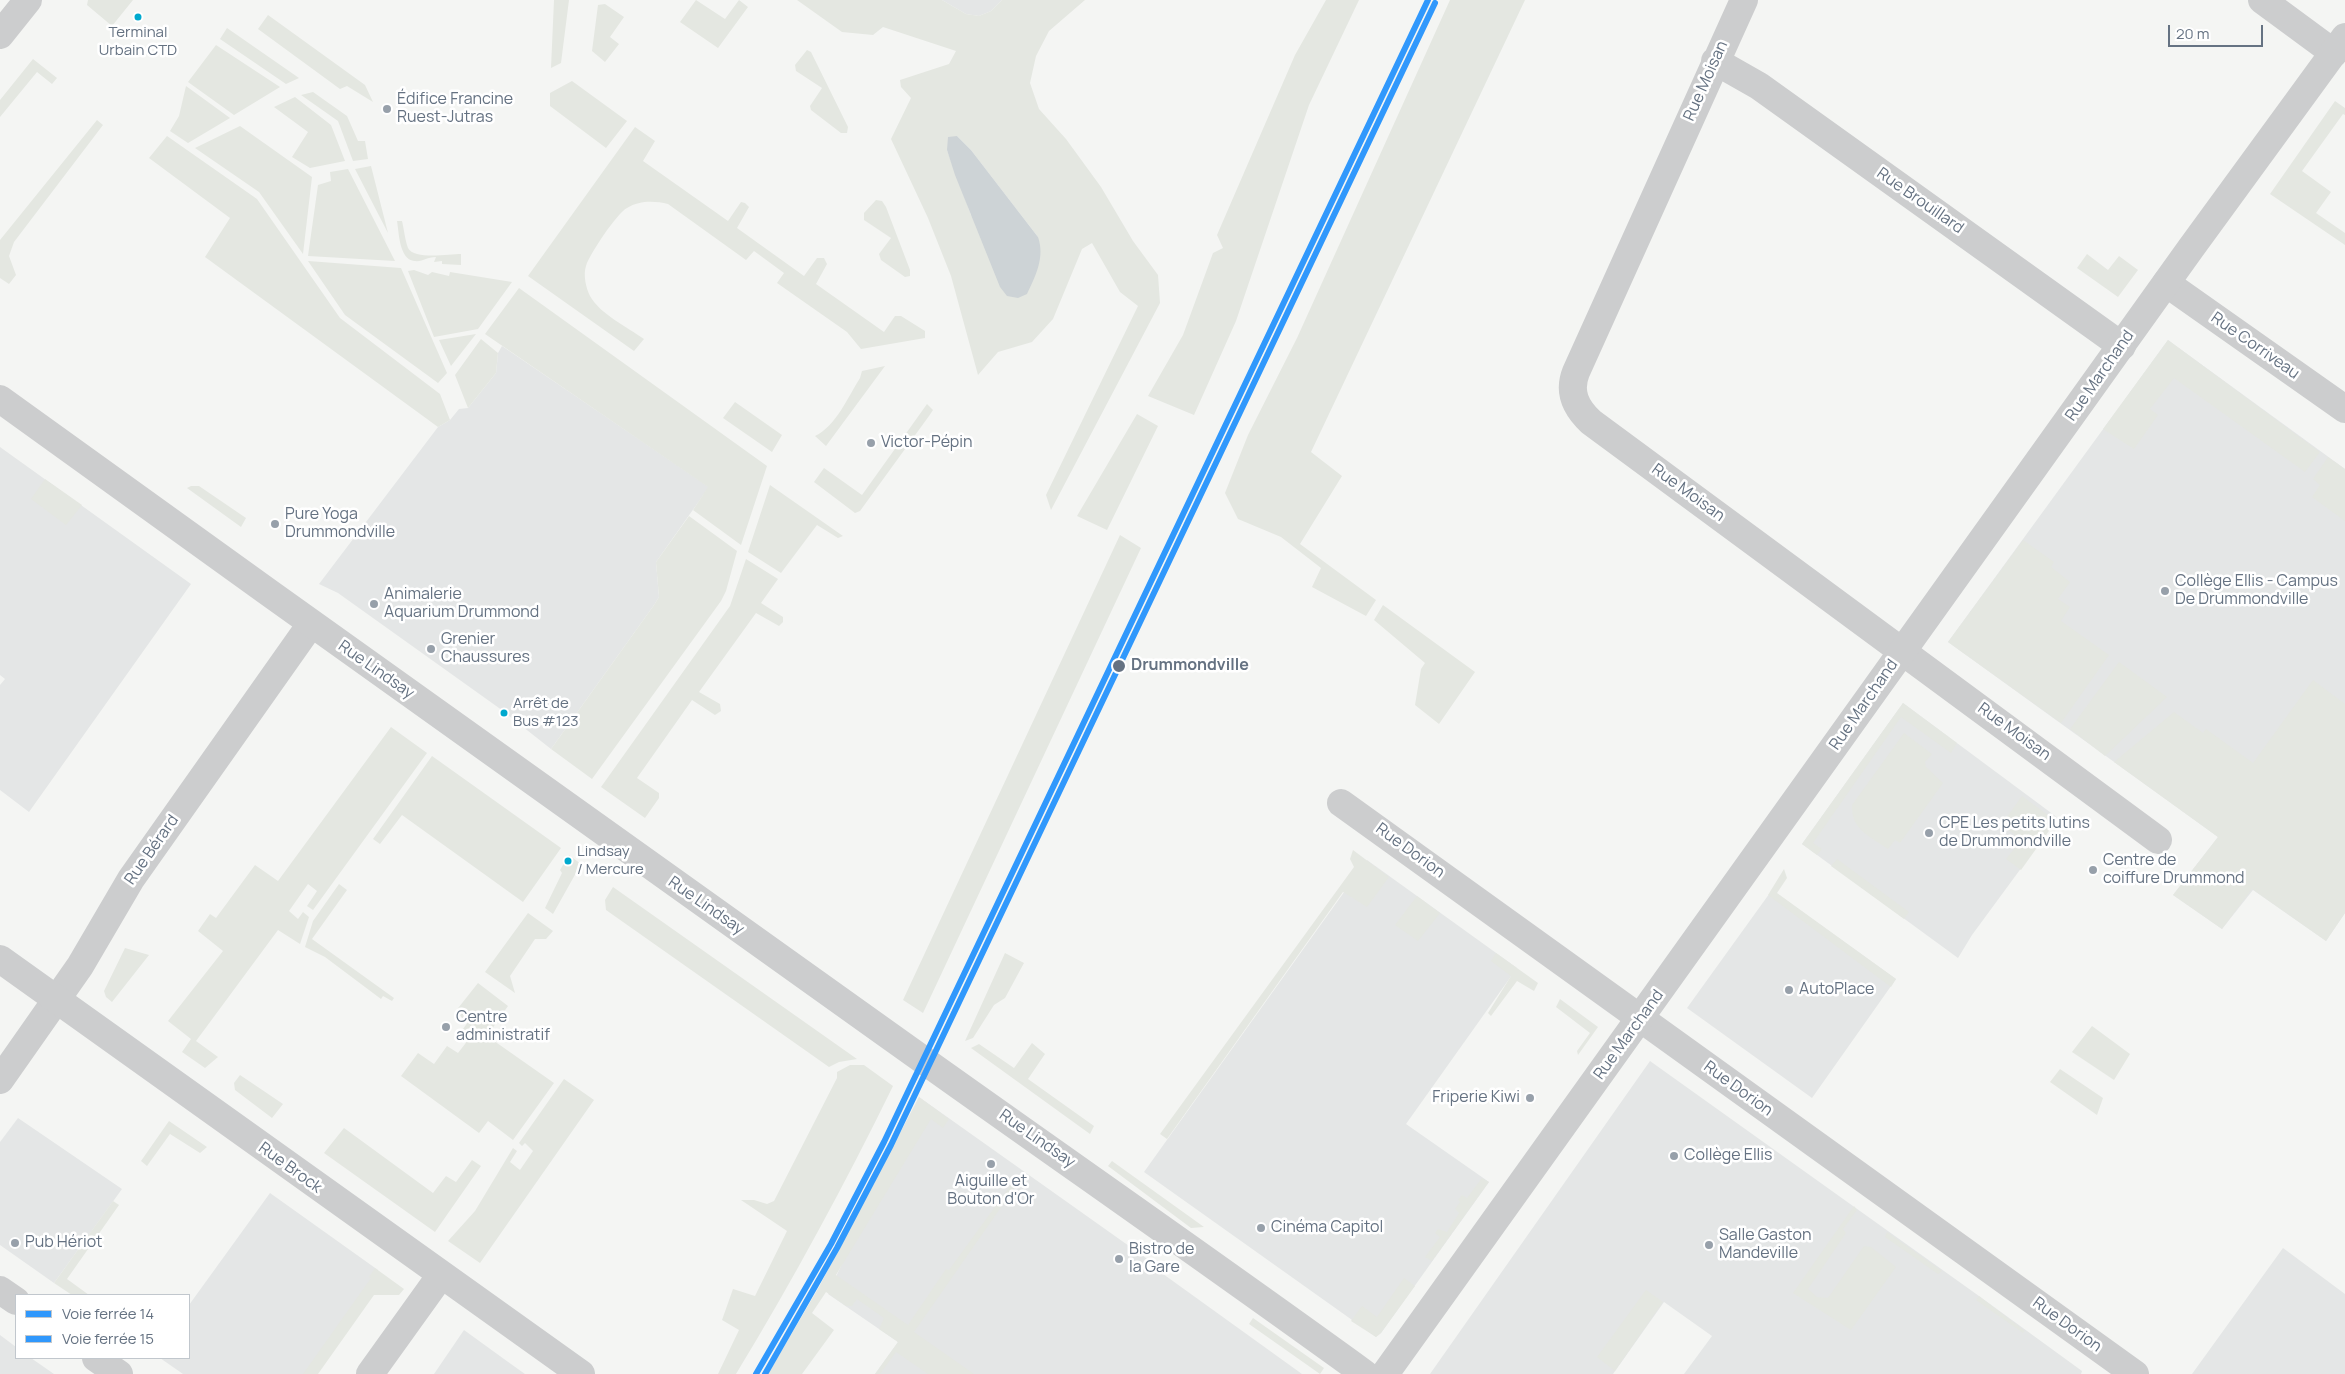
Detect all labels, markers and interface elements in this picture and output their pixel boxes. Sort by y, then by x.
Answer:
marker: Terminal Urbain CTD [133,12,143,22]
scale bar [2170,15,2265,47]
text: 20 m [2176,23,2209,44]
place label: Terminal Urbain CTD [99,24,177,59]
street label: Rue Moisan [1680,38,1732,124]
place label: Édifice Francine Ruest-Jutras [397,90,513,128]
marker: Édifice Francine Ruest-Jutras [381,103,393,115]
street label: Rue Brouillard [1873,164,1967,238]
street label: Rue Corriveau [2207,308,2303,384]
street label: Rue Marchand [2062,327,2138,425]
place label: Victor-Pépin [881,433,972,453]
marker: Victor-Pépin [865,437,877,449]
street label: Rue Moisan [1648,460,1728,526]
place label: Pure Yoga Drummondville [285,505,395,543]
marker: Pure Yoga Drummondville [269,518,281,530]
place label: Collège Ellis - Campus De Drummondville [2175,572,2338,610]
place label: Animalerie Aquarium Drummond [384,585,539,623]
marker: Collège Ellis - Campus De Drummondville [2159,585,2171,597]
marker: Animalerie Aquarium Drummond [368,598,380,610]
place label: Grenier Chaussures [441,630,530,668]
street label: Rue Lindsay [334,637,418,703]
marker: Grenier Chaussures [425,643,437,655]
place label: Drummondville [1131,656,1249,676]
street label: Rue Marchand [1826,656,1902,754]
marker: Drummondville [1111,658,1127,674]
place label: Arrêt de Bus #123 [513,695,578,730]
street label: Rue Moisan [1974,699,2054,765]
marker: Arrêt de Bus #123 [499,708,509,718]
street label: Rue Bérard [121,811,183,889]
place label: CPE Les petits lutins de Drummondville [1939,814,2090,852]
street label: Rue Dorion [1372,819,1448,883]
marker: CPE Les petits lutins de Drummondville [1923,827,1935,839]
place label: Lindsay / Mercure [577,843,644,878]
place label: Centre de coiffure Drummond [2103,851,2245,889]
marker: Lindsay / Mercure [563,856,573,866]
marker: Centre de coiffure Drummond [2087,864,2099,876]
street label: Rue Lindsay [664,873,748,939]
place label: AutoPlace [1799,980,1874,1000]
marker: AutoPlace [1783,984,1795,996]
street label: Rue Marchand [1590,986,1668,1084]
place label: Centre administratif [456,1008,550,1046]
marker: Centre administratif [440,1021,452,1033]
street label: Rue Dorion [1700,1057,1776,1121]
place label: Friperie Kiwi [1432,1088,1520,1108]
marker: Friperie Kiwi [1524,1092,1536,1104]
street label: Rue Lindsay [995,1106,1079,1172]
street label: Rue Brock [254,1139,326,1197]
place label: Collège Ellis [1684,1146,1772,1166]
marker: Collège Ellis [1668,1150,1680,1162]
marker: Aiguille et Bouton d'Or [985,1158,997,1170]
place label: Aiguille et Bouton d'Or [947,1172,1035,1210]
place label: Cinéma Capitol [1271,1218,1383,1238]
marker: Cinéma Capitol [1255,1222,1267,1234]
place label: Salle Gaston Mandeville [1719,1226,1811,1264]
place label: Pub Hériot [25,1233,103,1253]
marker: Pub Hériot [9,1237,21,1249]
marker: Salle Gaston Mandeville [1703,1239,1715,1251]
place label: Bistro de la Gare [1129,1240,1194,1278]
marker: Bistro de la Gare [1113,1253,1125,1265]
street label: Rue Dorion [2029,1293,2105,1357]
legend [15,1294,190,1359]
text: Voie ferrée 14 [62,1303,154,1324]
text: Voie ferrée 15 [62,1328,154,1349]

